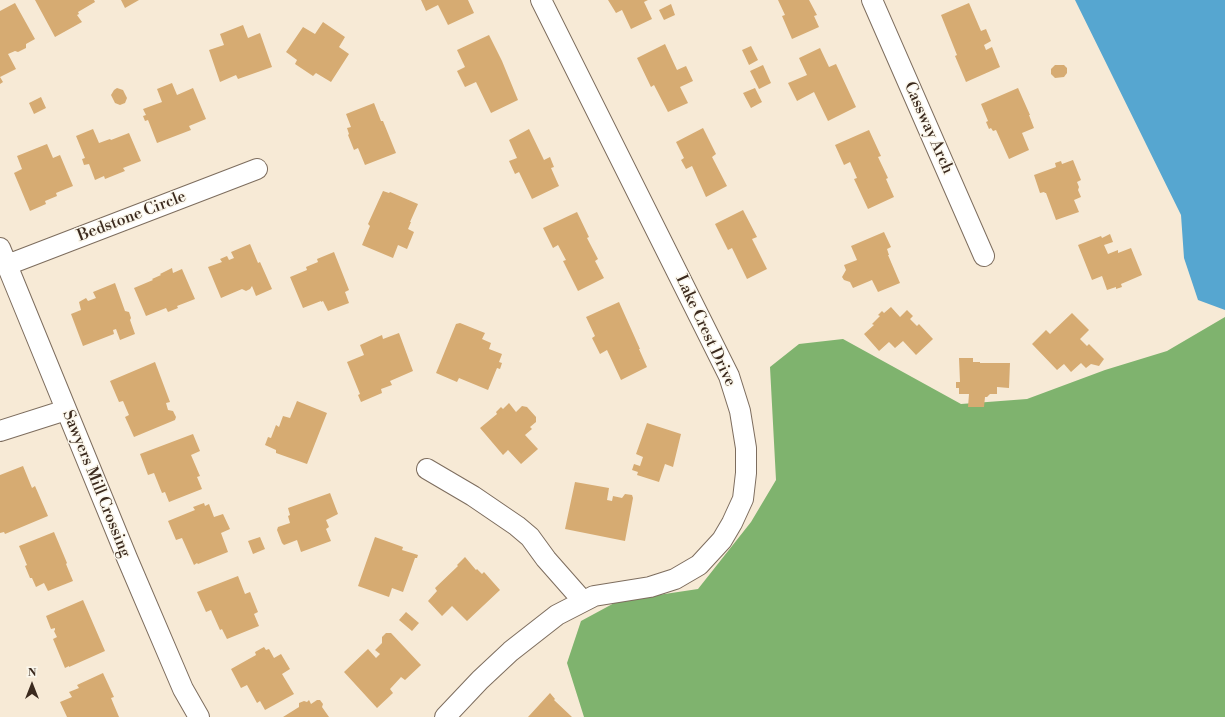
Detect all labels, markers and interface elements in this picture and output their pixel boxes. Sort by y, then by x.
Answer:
street label: Cassway Arch [899,79,957,177]
street label: Bedstone Circle [75,187,189,247]
street label: Lake Crest Drive [671,272,739,390]
street label: Sawyers Mill Crossing [58,408,134,560]
north arrow [12,665,52,705]
text: N [28,666,36,680]

